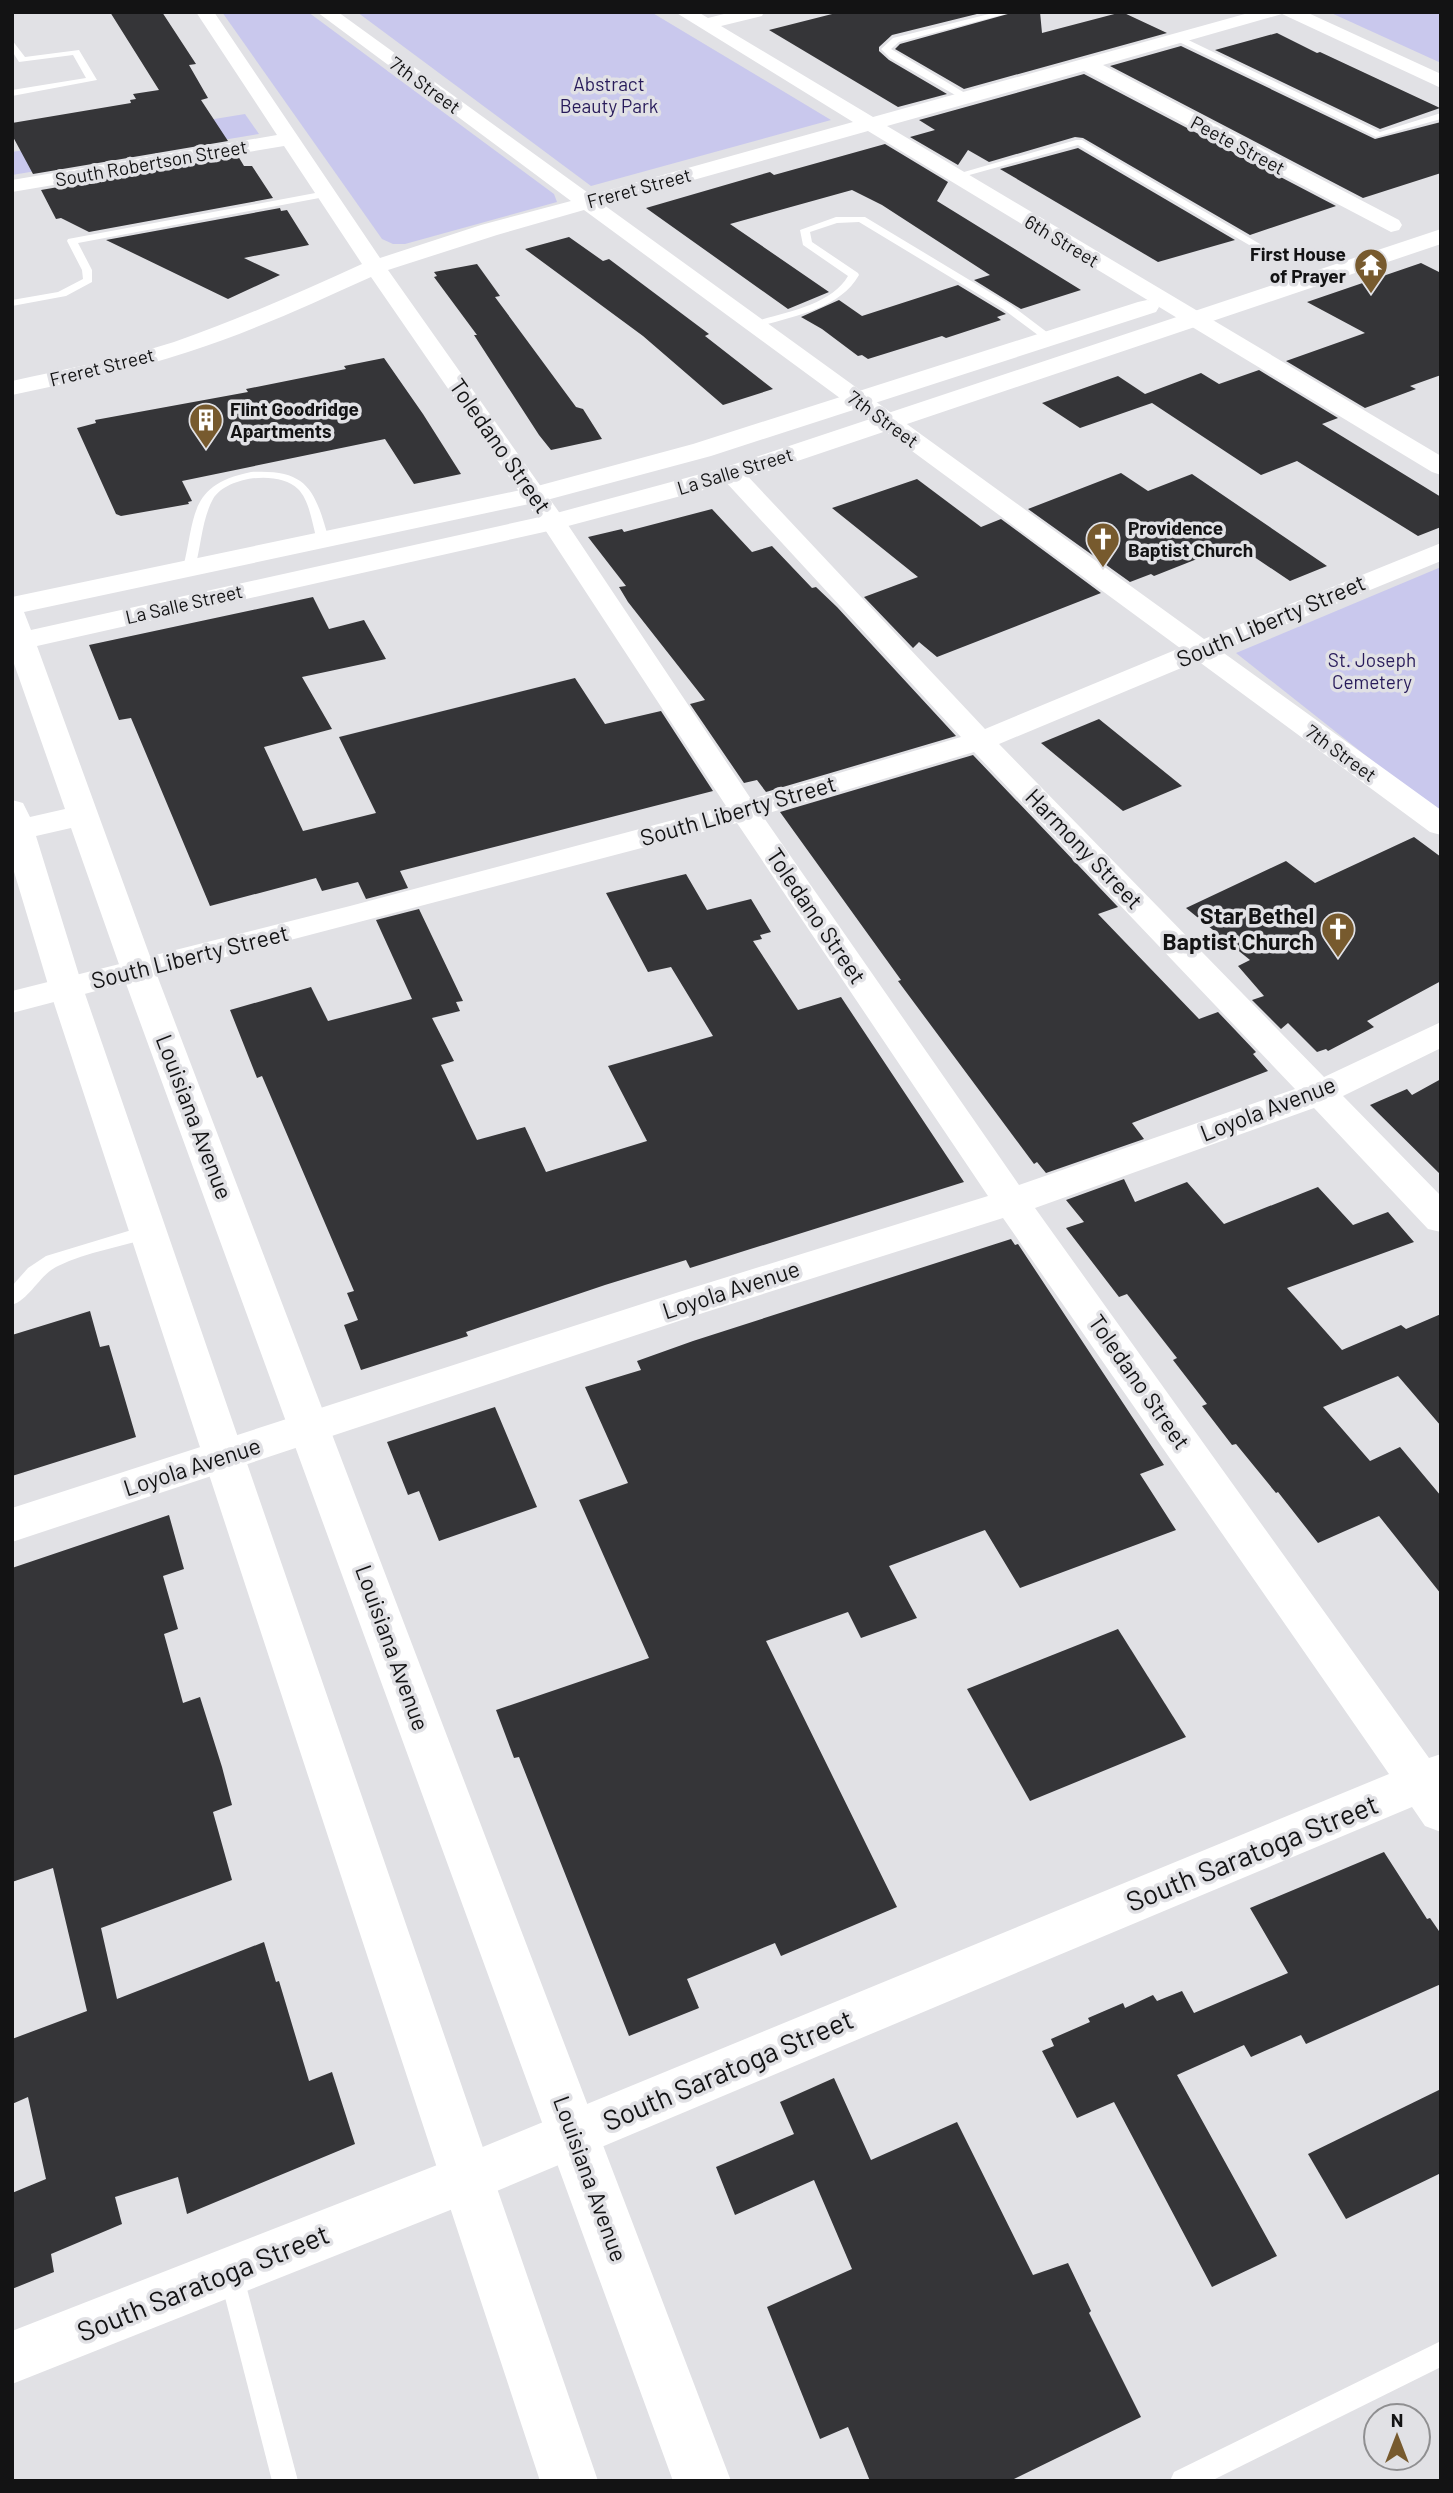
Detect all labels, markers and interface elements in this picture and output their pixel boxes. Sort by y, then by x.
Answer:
street label: 7th Street [385,51,465,118]
park label: Abstract Beauty Park [560,72,658,117]
street label: Peete Street [1187,110,1289,179]
street label: South Robertson Street [53,134,249,191]
street label: Freret Street [584,163,693,212]
street label: 6th Street [1021,209,1104,272]
place label: First House of Prayer [1250,242,1347,287]
temple icon: First House of Prayer [1352,246,1390,295]
street label: Freret Street [47,342,157,391]
street label: Toledano Street [444,373,558,518]
street label: 7th Street [843,385,923,452]
place label: Flint Goodridge Apartments [230,397,359,442]
building icon: Flint Goodridge Apartments [187,401,225,450]
street label: La Salle Street [674,442,795,499]
place label: Providence Baptist Church [1128,516,1253,561]
church icon: Providence Baptist Church [1084,520,1122,569]
street label: South Liberty Street [1172,568,1369,672]
street label: La Salle Street [123,579,245,628]
park label: St. Joseph Cemetery [1328,648,1416,693]
street label: 7th Street [1301,719,1381,786]
street label: South Liberty Street [637,769,839,851]
street label: Harmony Street [1020,782,1149,914]
street label: Toledano Street [761,842,873,989]
place label: Star Bethel Baptist Church [1163,901,1314,955]
church icon: Star Bethel Baptist Church [1319,910,1357,959]
street label: South Liberty Street [88,918,291,994]
street label: Louisiana Avenue [151,1030,239,1203]
street label: Loyola Avenue [1196,1069,1339,1147]
street label: Loyola Avenue [659,1254,803,1324]
street label: Toledano Street [1083,1309,1197,1454]
street label: Loyola Avenue [120,1431,264,1501]
street label: Louisiana Avenue [350,1561,436,1734]
street label: South Saratoga Street [1121,1786,1383,1918]
street label: South Saratoga Street [597,2001,858,2137]
street label: Louisiana Avenue [548,2092,634,2265]
street label: South Saratoga Street [72,2216,334,2348]
north arrow [1362,2402,1432,2472]
text: N [1391,2408,1403,2431]

